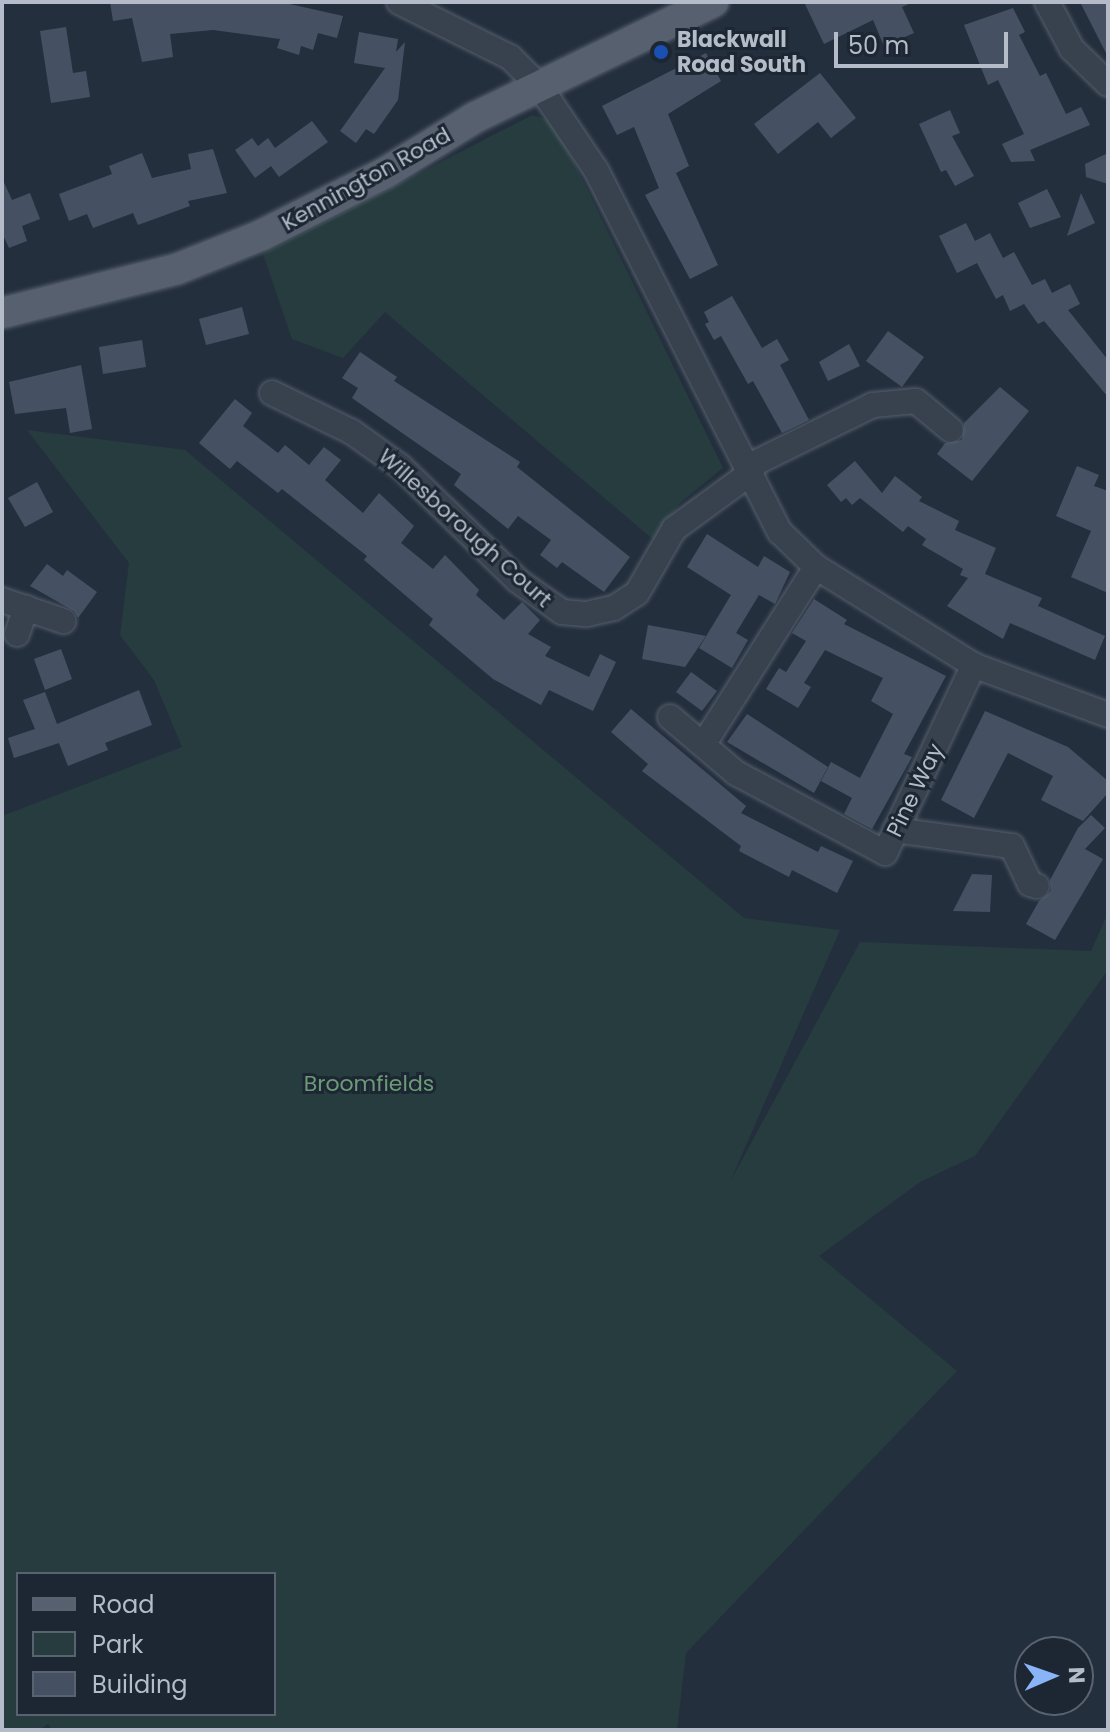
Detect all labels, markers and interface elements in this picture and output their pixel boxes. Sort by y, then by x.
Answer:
scale bar [838,16,1012,66]
place label: Blackwall Road South [677,26,806,78]
text: 50 m [848,29,909,62]
marker: Blackwall Road South [652,43,670,61]
street label: Kennington Road [277,122,455,236]
street label: Willesborough Court [373,443,557,613]
street label: Pine Way [881,739,949,841]
park label: Broomfields [304,1071,434,1097]
legend [16,1572,276,1716]
text: Road [92,1588,154,1621]
text: Park [92,1628,143,1661]
north arrow [1014,1636,1094,1716]
text: N [1061,1666,1092,1684]
text: Building [92,1668,188,1701]

